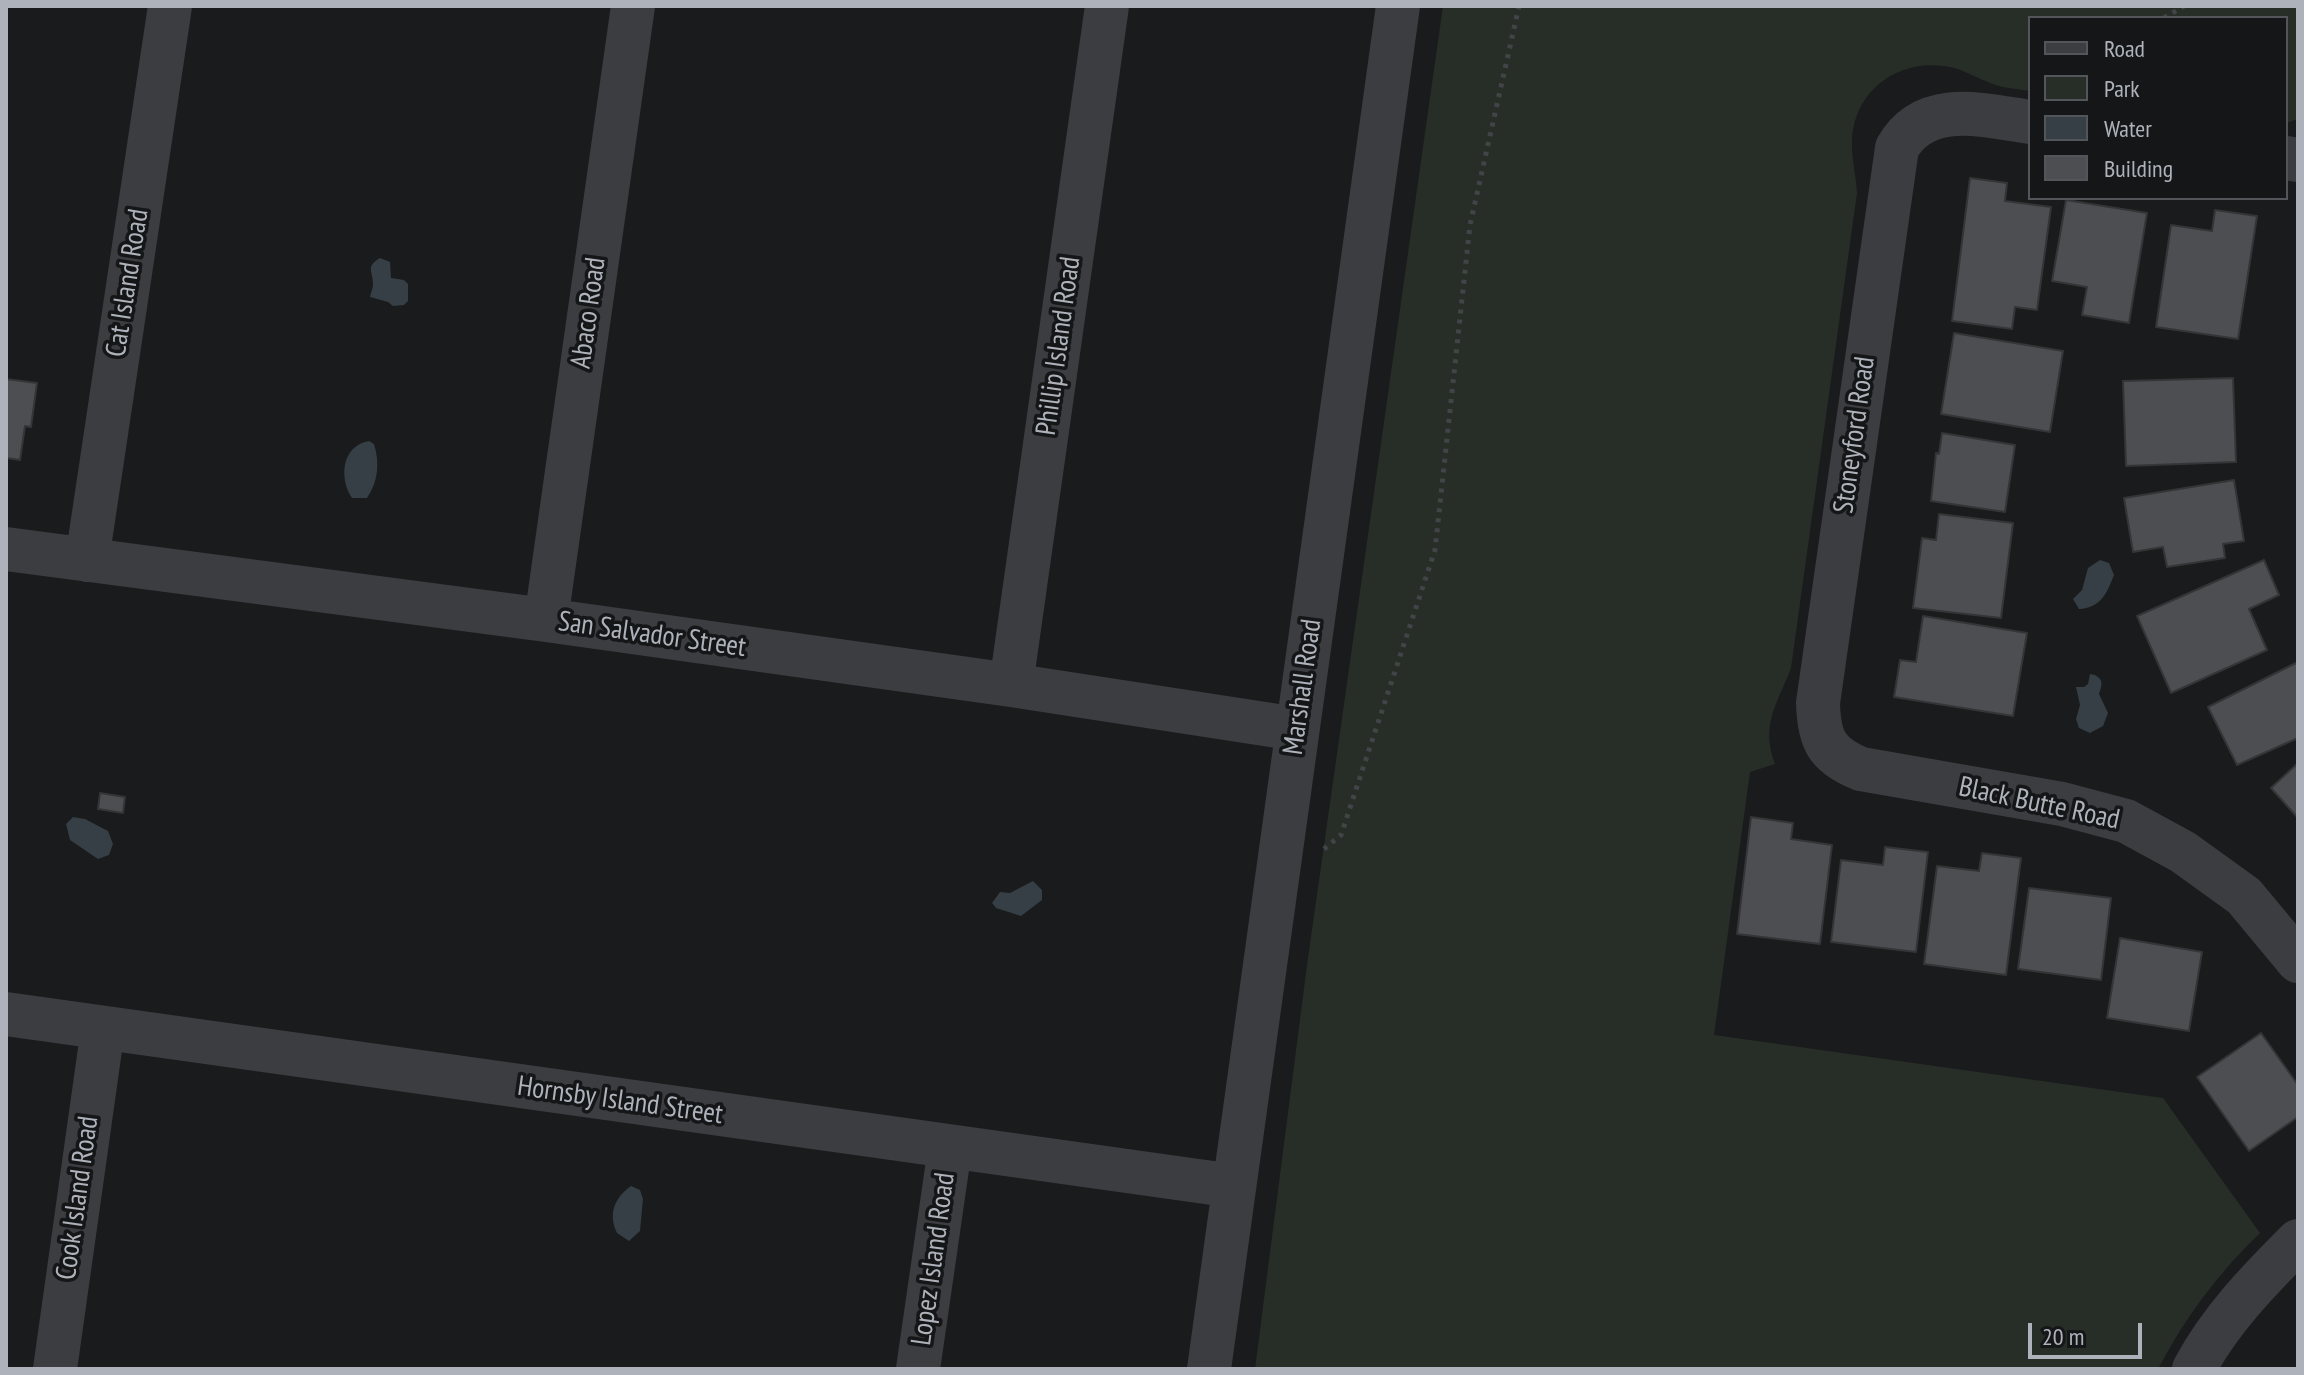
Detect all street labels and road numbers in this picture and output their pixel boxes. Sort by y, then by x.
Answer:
street label: Cat Island Road [100,207,156,359]
street label: Phillip Island Road [1030,254,1088,438]
street label: Abaco Road [565,255,613,371]
street label: Stoneyford Road [1827,354,1883,516]
street label: San Salvador Street [556,605,748,665]
street label: Marshall Road [1277,617,1329,757]
street label: Black Butte Road [1956,771,2122,837]
street label: Hornsby Island Street [515,1070,725,1132]
street label: Cook Island Road [50,1114,106,1282]
street label: Lopez Island Road [905,1171,963,1347]

